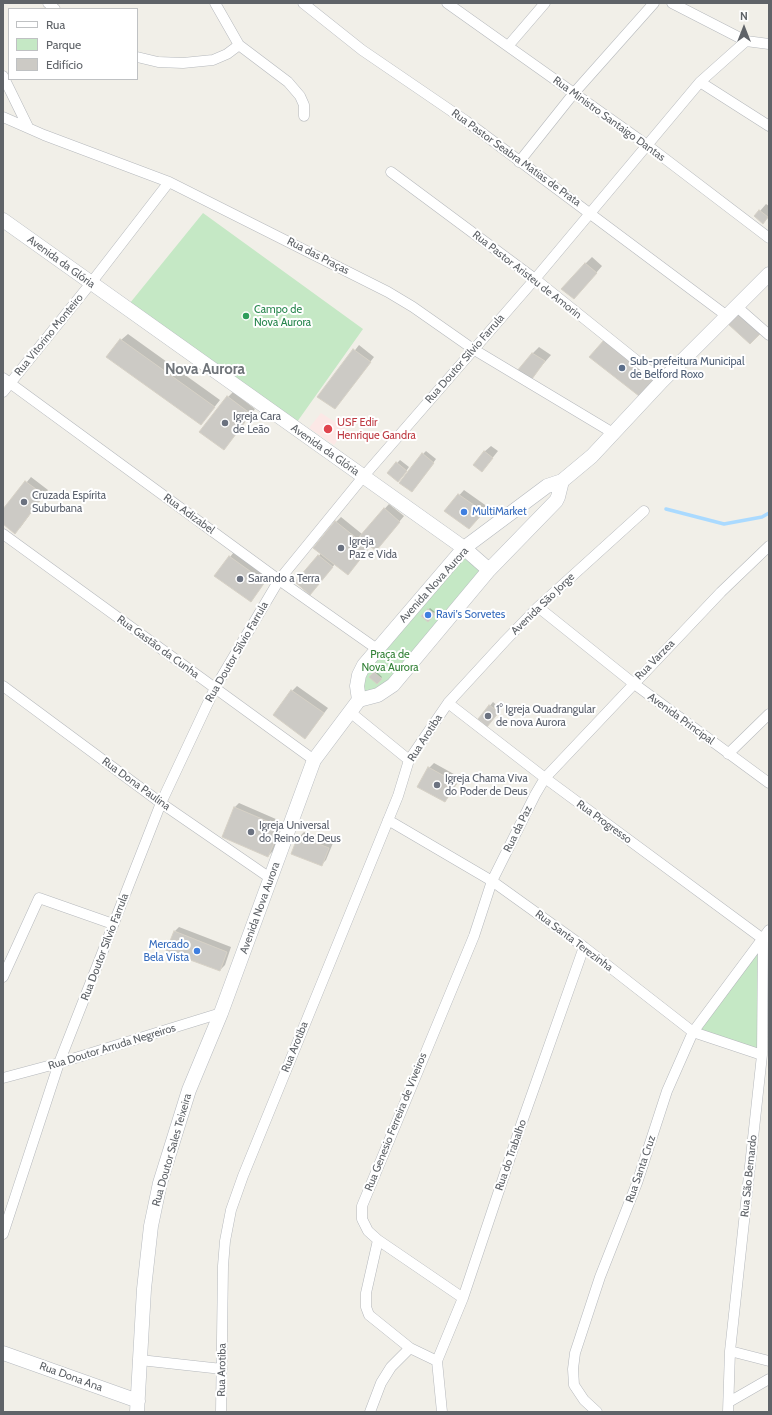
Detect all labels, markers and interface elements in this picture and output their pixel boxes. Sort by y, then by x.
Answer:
legend [8,8,138,80]
north arrow [724,8,764,48]
text: N [740,9,748,23]
text: Rua [46,17,65,32]
text: Parque [46,37,81,52]
text: Edifício [46,57,83,72]
street label: Rua Ministro Santaigo Dantas [550,74,668,164]
street label: Rua Pastor Seabra Matias de Prata [449,107,583,209]
street label: Rua Pastor Aristeu de Amorin [470,228,584,322]
street label: Avenida da Glória [25,233,97,291]
street label: Rua das Praças [285,235,351,277]
street label: Rua Vitorino Monteiro [12,291,86,379]
place label: Campo de Nova Aurora [254,303,311,329]
marker: Campo de Nova Aurora [241,311,251,321]
street label: Rua Doutor Sílvio Farrula [423,312,507,406]
place label: Sub-prefeitura Municipal de Belford Roxo [630,355,744,381]
district label: Nova Aurora [165,361,245,379]
marker: Sub-prefeitura Municipal de Belford Roxo [617,363,627,373]
place label: Igreja Cara de Leão [233,410,281,436]
place label: USF Edir Henrique Gandra [337,416,416,442]
marker: Igreja Cara de Leão [220,418,230,428]
street label: Avenida da Glória [288,421,362,479]
marker: USF Edir Henrique Gandra [322,423,334,435]
place label: Cruzada Espírita Suburbana [32,489,106,515]
street label: Rua Adizabel [161,491,217,537]
marker: Cruzada Espírita Suburbana [19,497,29,507]
place label: MultiMarket [472,505,527,519]
marker: MultiMarket [459,507,469,517]
place label: Igreja Paz e Vida [349,535,397,561]
marker: Igreja Paz e Vida [336,543,346,553]
street label: Avenida Nova Aurora [397,545,471,625]
street label: Avenida São Jorge [509,570,577,638]
place label: Sarando a Terra [248,572,320,586]
marker: Sarando a Terra [235,574,245,584]
street label: Rua Doutor Sílvio Farrula [203,599,271,705]
place label: Ravi's Sorvetes [436,608,505,622]
marker: Ravi's Sorvetes [423,610,433,620]
street label: Rua Gastão da Cunha [114,613,202,681]
street label: Rua Varzea [633,637,677,683]
park label: Praça de Nova Aurora [361,648,419,674]
street label: Avenida Principal [645,690,717,748]
place label: 1° Igreja Quadrangular de nova Aurora [496,703,595,729]
marker: 1° Igreja Quadrangular de nova Aurora [483,711,493,721]
street label: Rua Arotiba [405,712,445,764]
street label: Rua Dona Paulina [99,755,173,813]
place label: Igreja Chama Viva do Poder de Deus [445,772,528,798]
marker: Igreja Chama Viva do Poder de Deus [432,780,442,790]
street label: Rua Progresso [574,797,634,847]
street label: Rua da Paz [501,803,535,855]
place label: Igreja Universal do Reino de Deus [259,819,341,845]
marker: Igreja Universal do Reino de Deus [246,827,256,837]
street label: Avenida Nova Aurora [237,860,283,956]
street label: Rua Doutor Sílvio Farrula [78,891,132,1003]
street label: Rua Santa Terezinha [533,908,615,974]
place label: Mercado Bela Vista [143,938,189,964]
marker: Mercado Bela Vista [192,946,202,956]
street label: Rua Arotiba [279,1020,311,1074]
street label: Rua Doutor Arruda Negreiros [47,1021,177,1073]
street label: Rua Genesio Ferreira de Viveiros [362,1051,430,1193]
street label: Rua Doutor Sales Teixeira [150,1092,194,1208]
street label: Rua do Trabalho [493,1118,529,1192]
street label: Rua Santa Cruz [623,1134,659,1204]
street label: Rua São Bernardo [738,1134,760,1218]
street label: Rua Arotiba [215,1343,229,1397]
street label: Rua Dona Ana [38,1359,104,1395]

